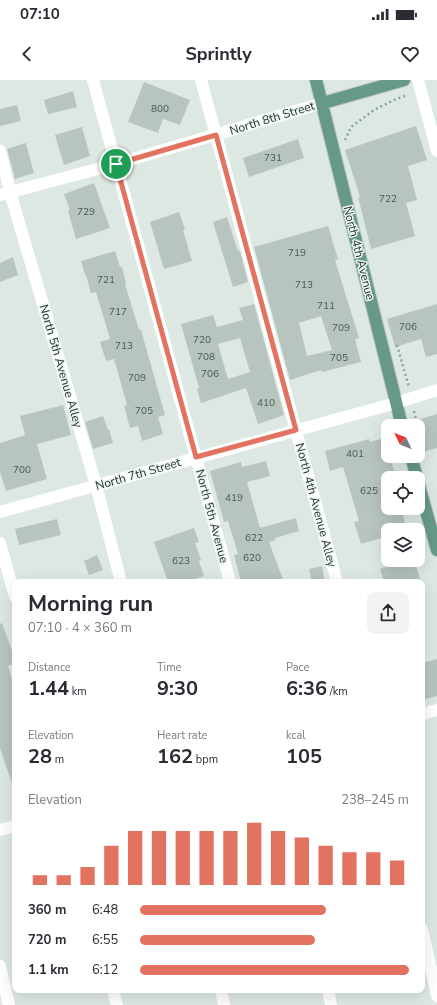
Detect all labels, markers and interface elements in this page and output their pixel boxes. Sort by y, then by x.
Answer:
text: 07:10 [20,4,60,24]
text: Sprintly [185,42,252,66]
icon: back [16,43,38,65]
icon: heart [399,43,421,65]
street label: North 8th Street [227,97,317,139]
house number: 800 [151,102,169,116]
pin [99,147,133,181]
house number: 731 [264,151,282,165]
icon: arrive [105,153,127,175]
house number: 722 [379,192,397,206]
street label: North 4th Avenue [340,204,378,302]
house number: 729 [77,205,95,219]
house number: 719 [288,246,306,260]
house number: 721 [97,273,115,287]
house number: 713 [295,278,313,292]
house number: 711 [317,299,335,313]
street label: North 5th Avenue Alley [36,302,87,430]
house number: 717 [109,305,127,319]
house number: 706 [399,320,417,334]
house number: 709 [332,321,350,335]
house number: 720 [193,333,211,347]
house number: 713 [115,339,133,353]
house number: 708 [197,350,215,364]
house number: 705 [330,351,348,365]
house number: 706 [201,367,219,381]
house number: 709 [128,371,146,385]
house number: 410 [257,396,275,410]
house number: 705 [135,404,153,418]
north arrow [381,419,425,463]
map controls [381,419,425,567]
street label: North 4th Avenue Alley [292,441,340,570]
house number: 401 [346,447,364,461]
street label: North 7th Street [93,454,183,494]
house number: 700 [13,463,31,477]
street label: North 5th Avenue [192,467,232,565]
button: locate [381,471,425,515]
house number: 625 [360,484,378,498]
house number: 419 [225,491,243,505]
button: layers [381,523,425,567]
house number: 622 [245,531,263,545]
house number: 620 [243,551,261,565]
house number: 623 [172,554,190,568]
text: Morning run [28,589,153,619]
button: share [367,592,409,634]
text: 07:10 · 4 × 360 m [28,619,132,637]
text: Distance [28,660,71,675]
text: Time [157,660,181,675]
text: Pace [286,660,309,675]
text: 1.44 [28,675,69,702]
text: 9:30 [157,675,198,702]
text: 6:36 [286,675,327,702]
text: km [69,684,87,699]
text: /km [327,684,348,699]
text: Elevation [28,728,74,743]
text: Heart rate [157,728,207,743]
text: kcal [286,728,306,743]
text: 28 [28,743,52,770]
text: 162 [157,743,193,770]
text: 105 [286,743,322,770]
text: m [52,752,64,767]
text: bpm [193,752,218,767]
text: Elevation [28,791,82,809]
text: 238–245 m [341,791,409,809]
text: 360 m [28,901,66,919]
text: 6:48 [92,901,118,919]
text: 720 m [28,931,66,949]
text: 6:55 [92,931,118,949]
text: 1.1 km [28,961,69,979]
text: 6:12 [92,961,118,979]

